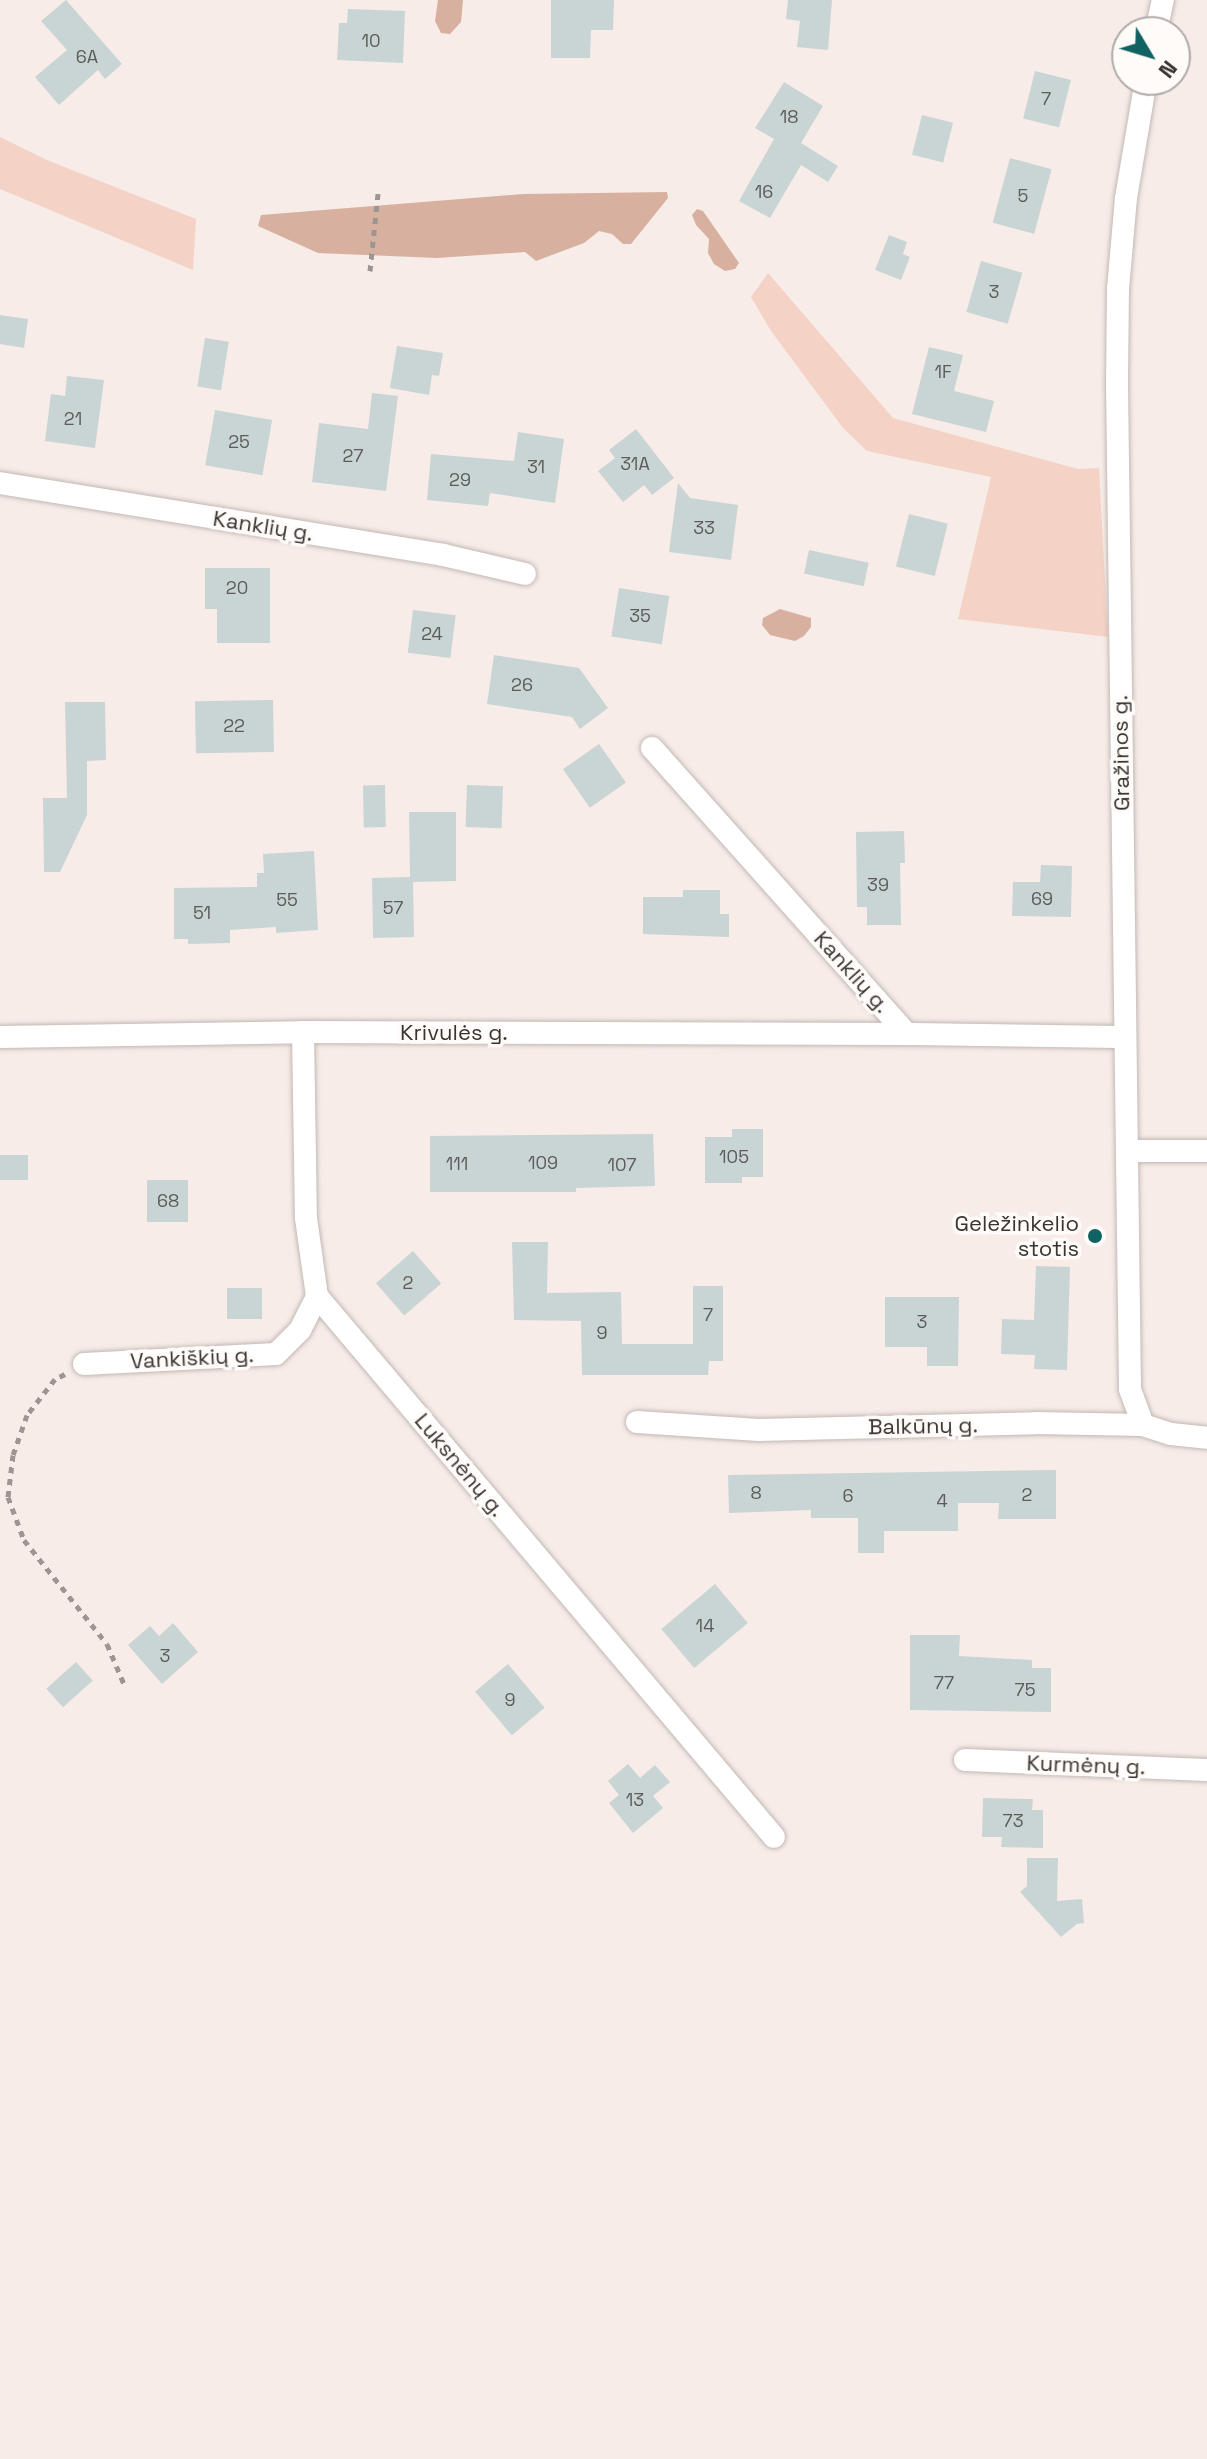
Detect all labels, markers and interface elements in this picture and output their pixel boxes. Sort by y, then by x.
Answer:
north arrow [1111,16,1191,96]
house number: 10 [361,30,381,52]
house number: 6A [76,46,98,68]
text: N [1153,55,1184,84]
house number: 7 [1041,88,1051,110]
house number: 18 [780,106,798,128]
house number: 16 [755,181,773,203]
house number: 5 [1018,185,1028,207]
house number: 3 [989,281,999,303]
house number: 1F [934,361,952,383]
house number: 21 [64,408,82,430]
house number: 25 [228,431,250,453]
house number: 27 [343,445,363,467]
house number: 31A [620,453,650,475]
house number: 31 [527,456,545,478]
house number: 29 [449,469,471,491]
street label: Kanklių g. [211,505,315,547]
house number: 33 [693,517,715,539]
house number: 20 [226,577,248,599]
house number: 35 [629,605,651,627]
house number: 24 [421,623,443,645]
house number: 26 [511,674,533,696]
street label: Gražinos g. [1107,695,1135,811]
house number: 22 [223,715,245,737]
house number: 39 [867,874,889,896]
house number: 69 [1031,888,1053,910]
house number: 55 [276,889,298,911]
house number: 57 [383,897,403,919]
house number: 51 [193,902,211,924]
street label: Kanklių g. [808,926,896,1018]
street label: Krivulės g. [400,1020,508,1046]
house number: 105 [719,1146,749,1168]
house number: 109 [528,1152,558,1174]
house number: 111 [446,1153,468,1175]
house number: 107 [608,1154,636,1176]
house number: 68 [157,1190,179,1212]
place label: Geležinkelio stotis [954,1210,1079,1262]
marker: Geležinkelio stotis [1086,1227,1104,1245]
house number: 2 [403,1272,413,1294]
house number: 7 [703,1304,713,1326]
house number: 3 [917,1311,927,1333]
house number: 9 [596,1322,608,1344]
street label: Vankiškių g. [129,1342,255,1374]
street label: Luksnėnų g. [409,1408,511,1522]
street label: Balkūnų g. [868,1412,978,1440]
house number: 8 [750,1482,762,1504]
house number: 2 [1022,1484,1032,1506]
house number: 6 [842,1485,854,1507]
house number: 4 [936,1490,948,1512]
house number: 14 [696,1615,714,1637]
house number: 3 [160,1645,170,1667]
house number: 77 [934,1672,954,1694]
house number: 75 [1015,1679,1035,1701]
house number: 9 [504,1689,516,1711]
street label: Kurmėnų g. [1026,1750,1146,1780]
house number: 13 [626,1789,644,1811]
house number: 73 [1002,1810,1024,1832]

